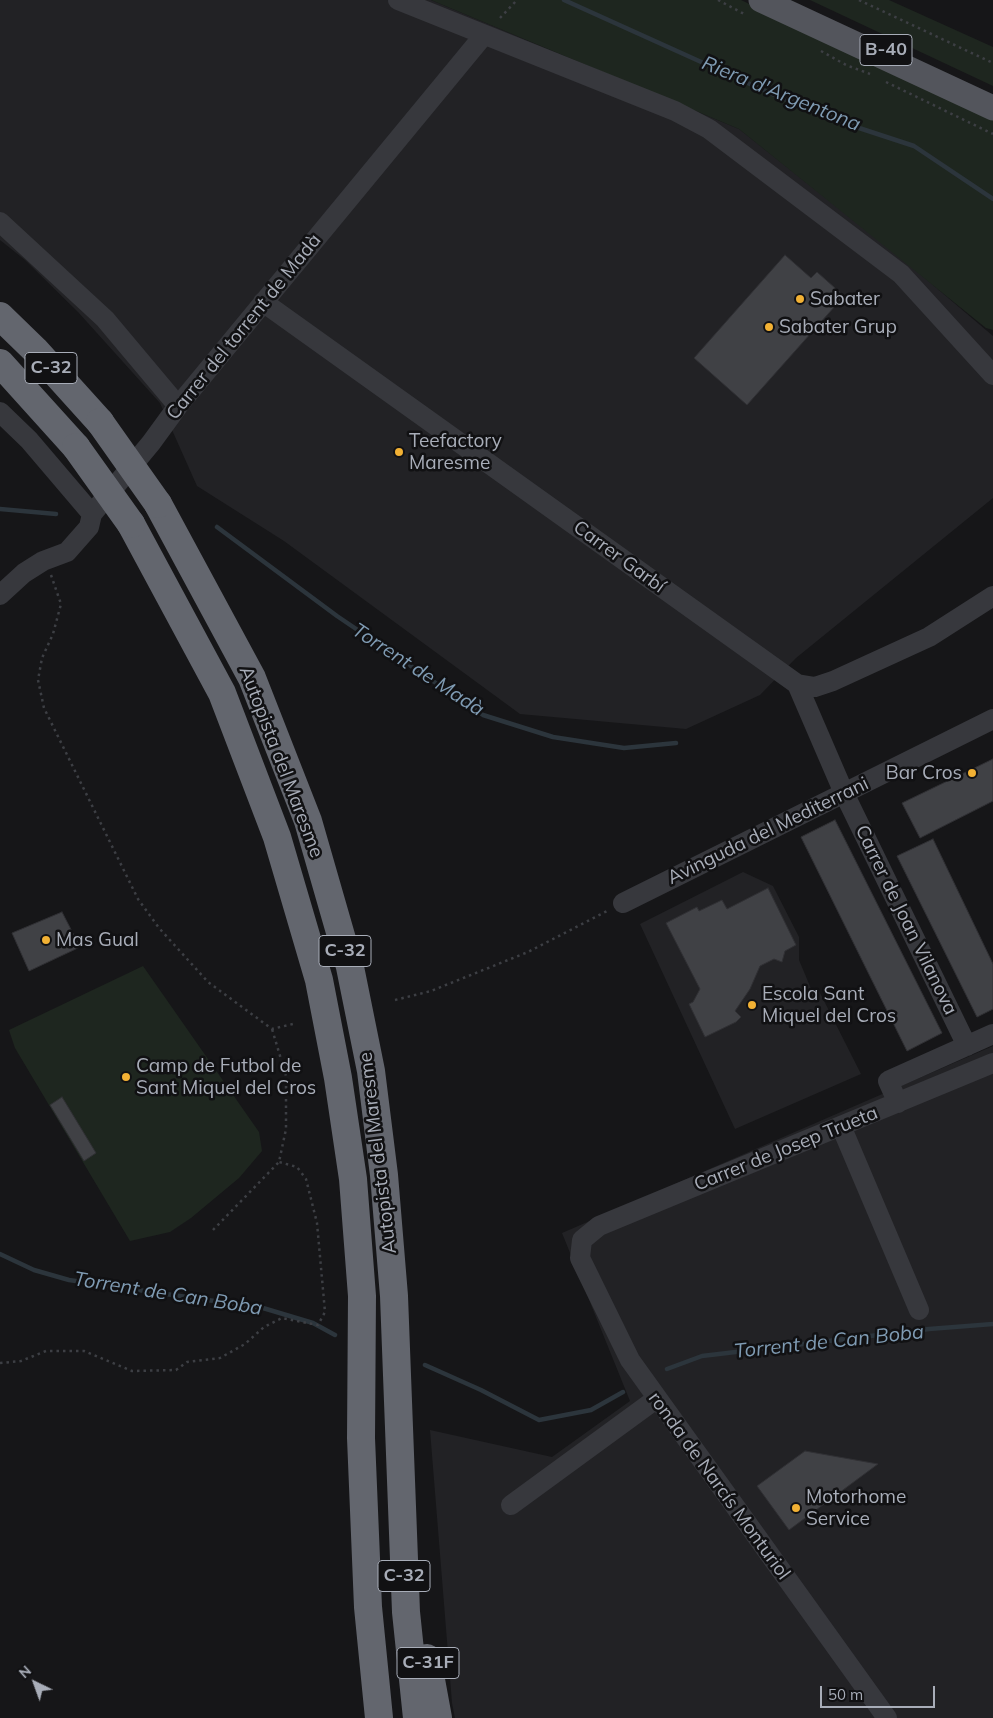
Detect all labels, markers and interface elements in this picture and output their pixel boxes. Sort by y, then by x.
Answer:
road number: B-40 [860,34,912,66]
water label: Riera d'Argentona [698,51,864,137]
street label: Carrer del torrent de Madà [162,229,326,425]
place label: Sabater [810,288,880,310]
marker: Sabater [794,293,806,305]
place label: Sabater Grup [779,316,897,338]
marker: Sabater Grup [763,321,775,333]
road number: C-32 [25,352,77,383]
place label: Teefactory Maresme [409,430,502,474]
marker: Teefactory Maresme [393,446,405,458]
street label: Carrer Garbí [569,516,669,598]
water label: Torrent de Madà [348,618,488,722]
street label: Autopista del Maresme [234,663,328,861]
place label: Bar Cros [886,762,962,784]
marker: Bar Cros [966,767,978,779]
street label: Avinguda del Mediterrani [664,772,872,890]
street label: Carrer de Joan Vilanova [850,821,962,1019]
place label: Mas Gual [56,929,139,951]
marker: Mas Gual [40,934,52,946]
road number: C-32 [319,936,371,966]
place label: Escola Sant Miquel del Cros [762,983,896,1027]
marker: Escola Sant Miquel del Cros [746,999,758,1011]
street label: Autopista del Maresme [354,1051,402,1255]
place label: Camp de Futbol de Sant Miquel del Cros [136,1055,316,1099]
marker: Camp de Futbol de Sant Miquel del Cros [120,1071,132,1083]
street label: Carrer de Josep Trueta [691,1102,881,1196]
water label: Torrent de Can Boba [72,1267,264,1321]
water label: Torrent de Can Boba [733,1320,925,1364]
street label: ronda de Narcís Monturiol [643,1388,795,1584]
place label: Motorhome Service [806,1486,906,1530]
marker: Motorhome Service [790,1502,802,1514]
road number: C-32 [378,1560,430,1592]
road number: C-31F [397,1648,459,1679]
north arrow [10,1658,60,1708]
text: N [15,1662,35,1682]
scale bar [823,1676,938,1708]
text: 50 m [828,1685,863,1704]

